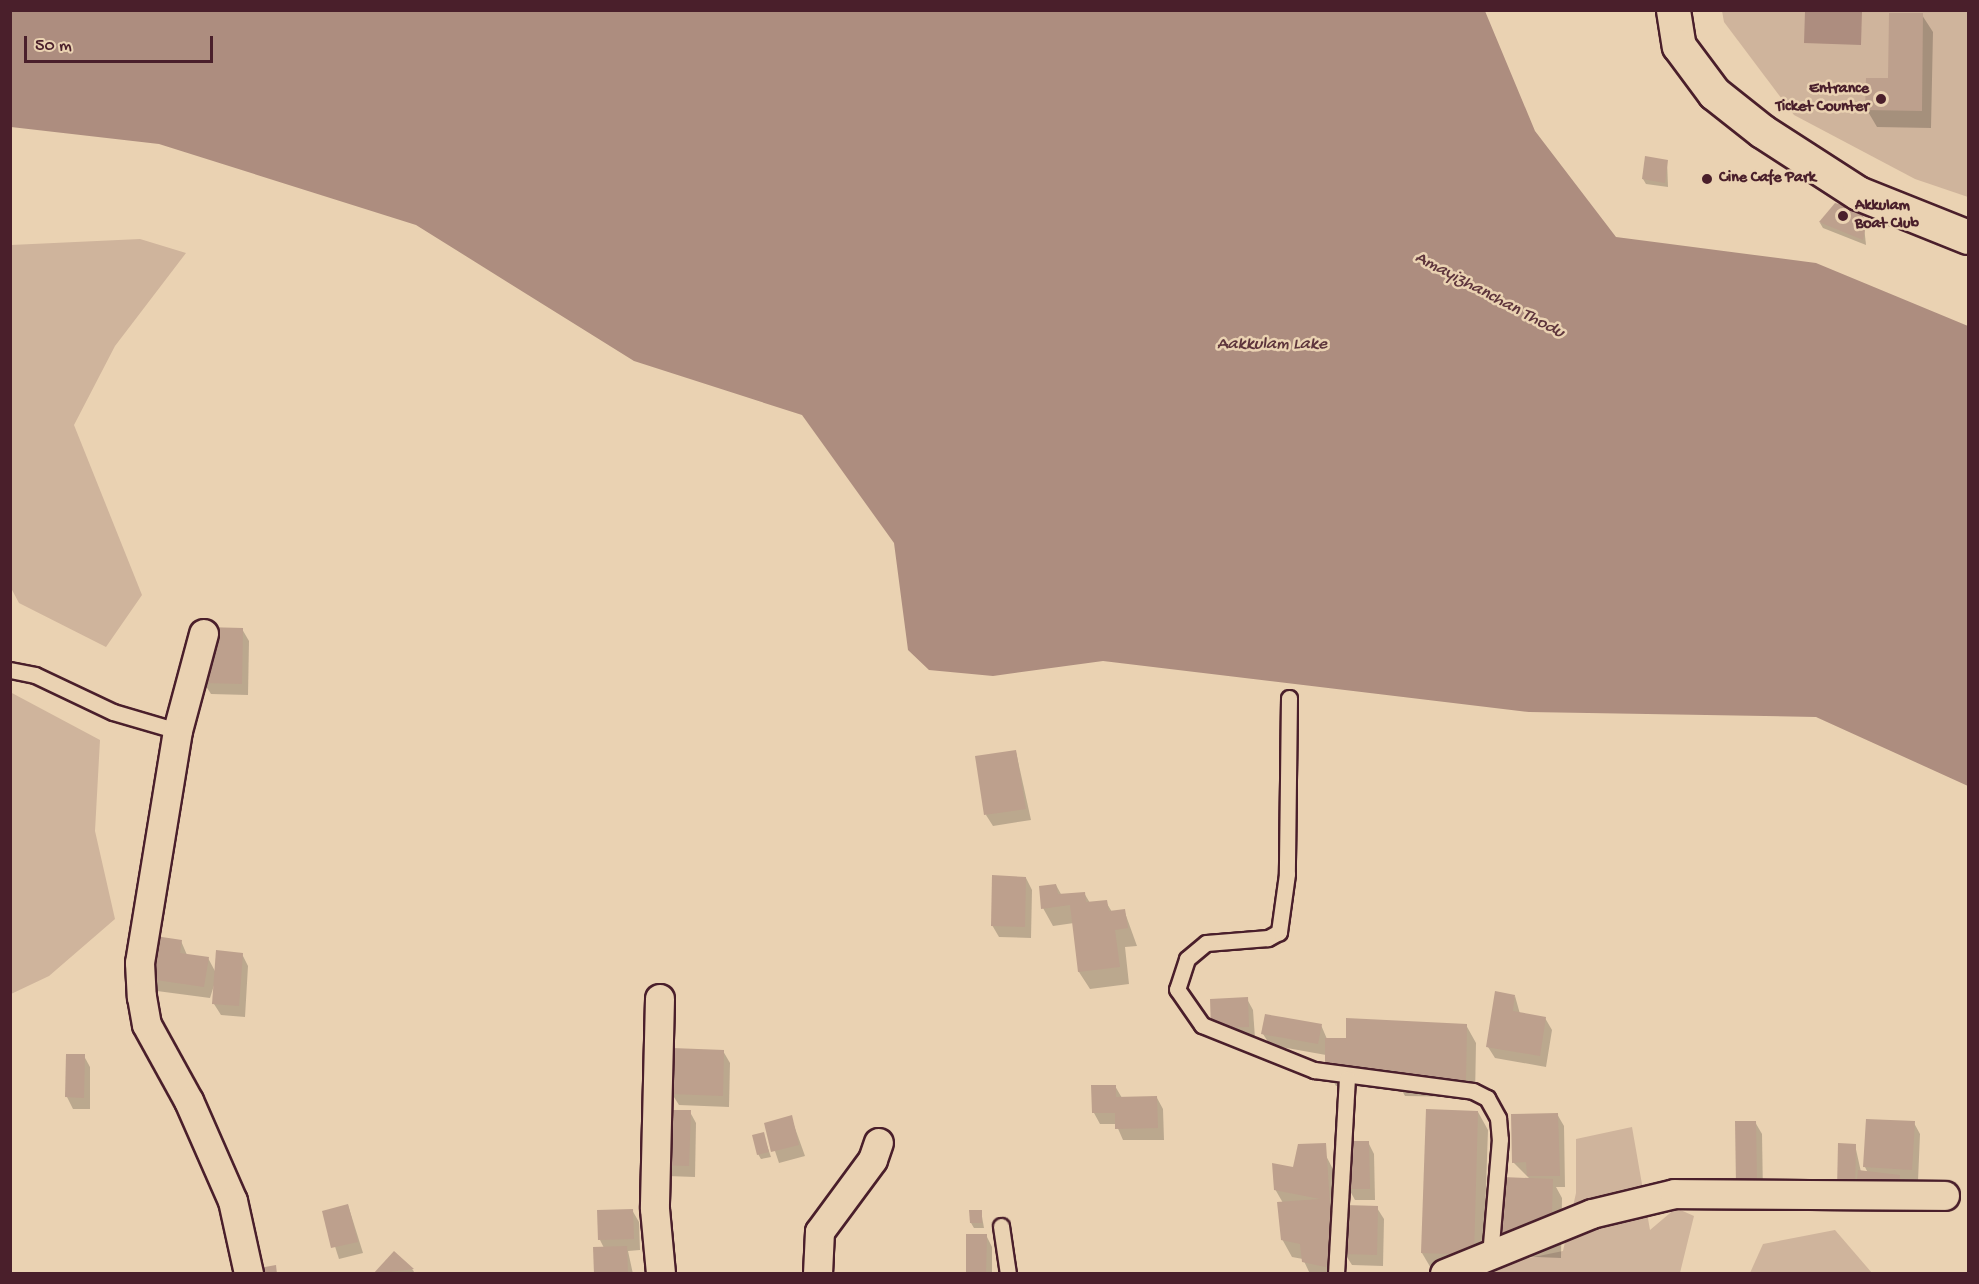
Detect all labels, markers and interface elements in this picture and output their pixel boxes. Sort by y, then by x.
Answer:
scale bar [27,24,216,62]
text: 50 m [35,36,72,57]
place label: Entrance Ticket Counter [1776,80,1869,118]
marker: Entrance Ticket Counter [1874,92,1888,106]
place label: Cine Cafe Park [1719,169,1816,189]
marker: Cine Cafe Park [1700,172,1714,186]
place label: Akkulam Boat Club [1855,197,1919,235]
marker: Akkulam Boat Club [1836,209,1850,223]
water label: Amayizhanchan Thodu [1411,248,1567,344]
water label: Aakkulam Lake [1217,334,1327,356]

